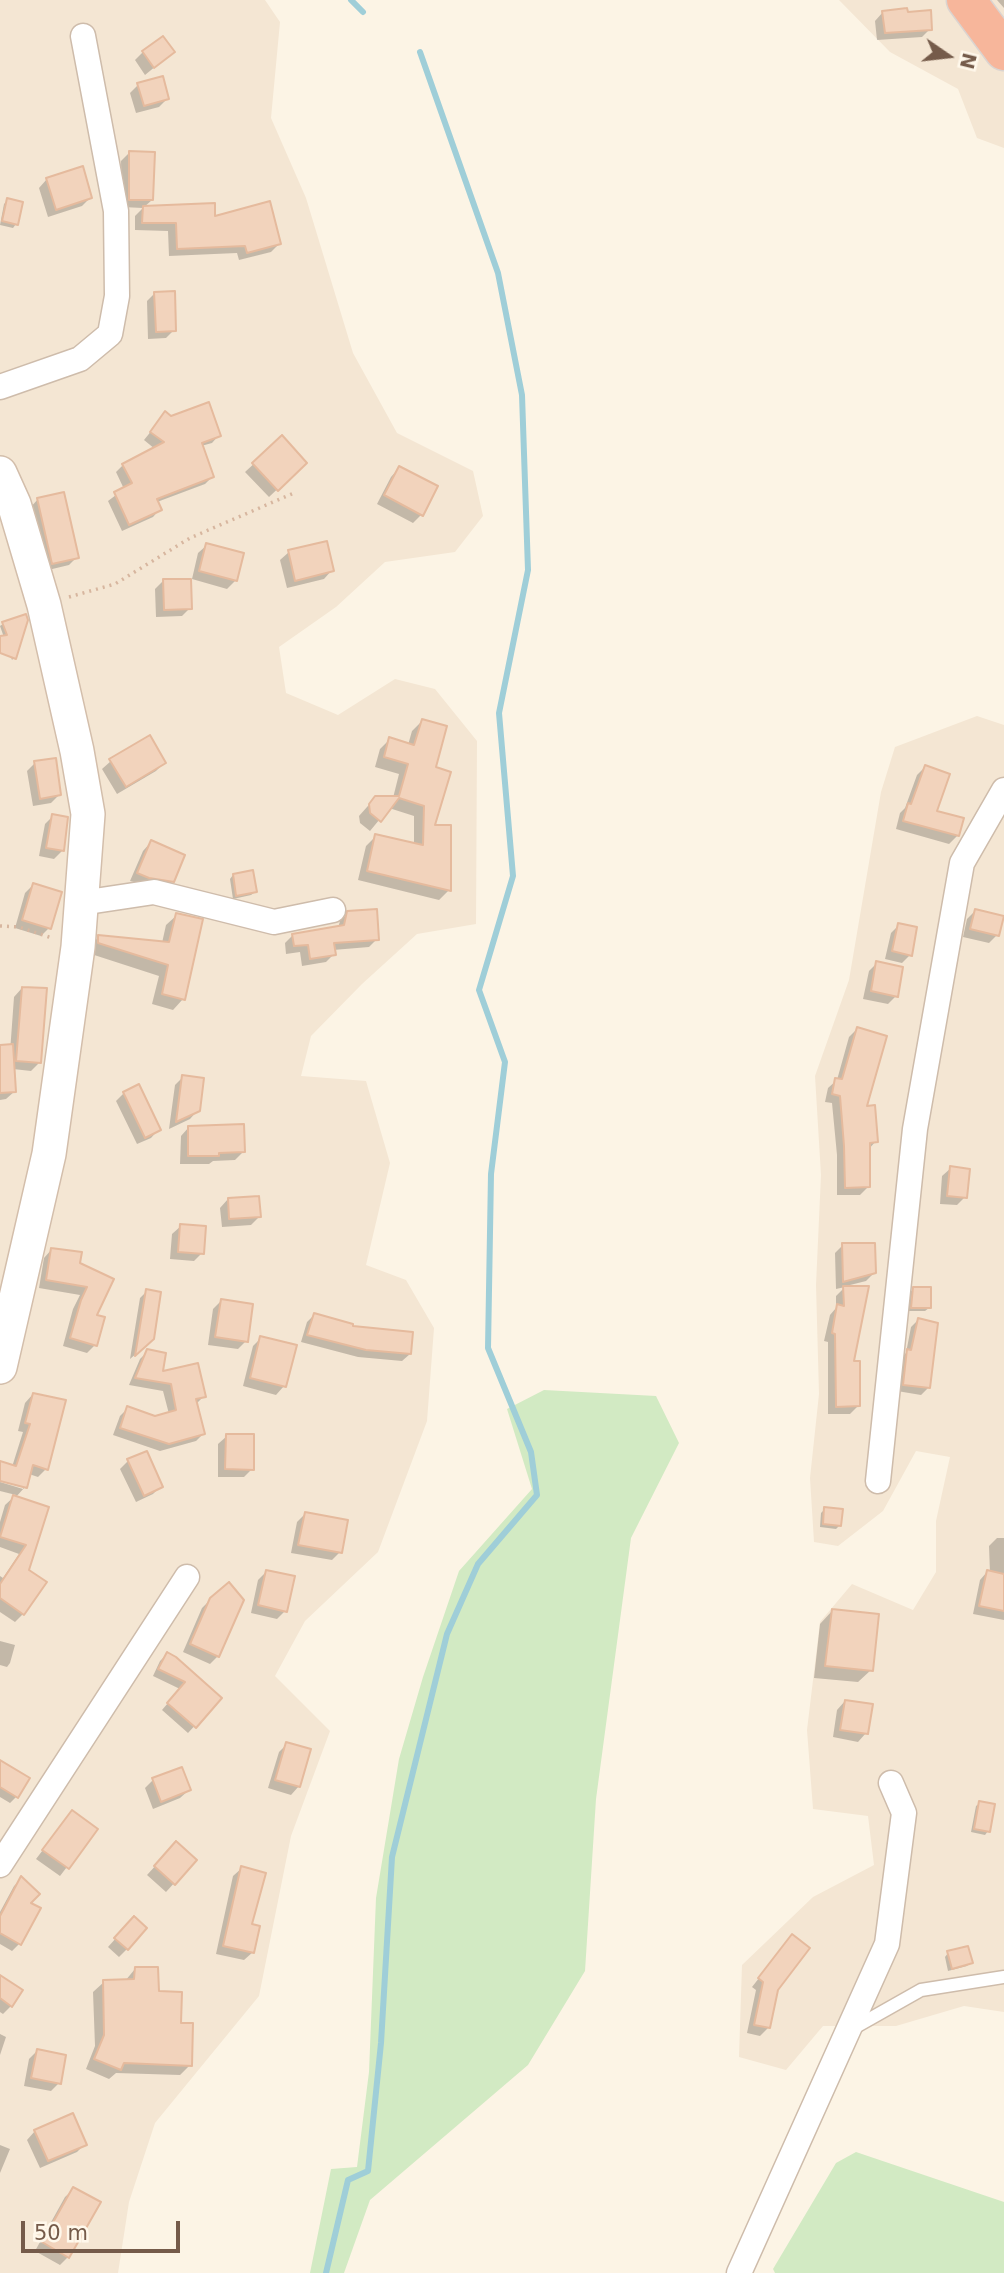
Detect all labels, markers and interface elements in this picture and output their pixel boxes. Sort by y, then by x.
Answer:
north arrow [913,21,983,91]
text: N [956,51,981,71]
scale bar [24,2206,184,2250]
text: 50 m [34,2221,88,2245]

